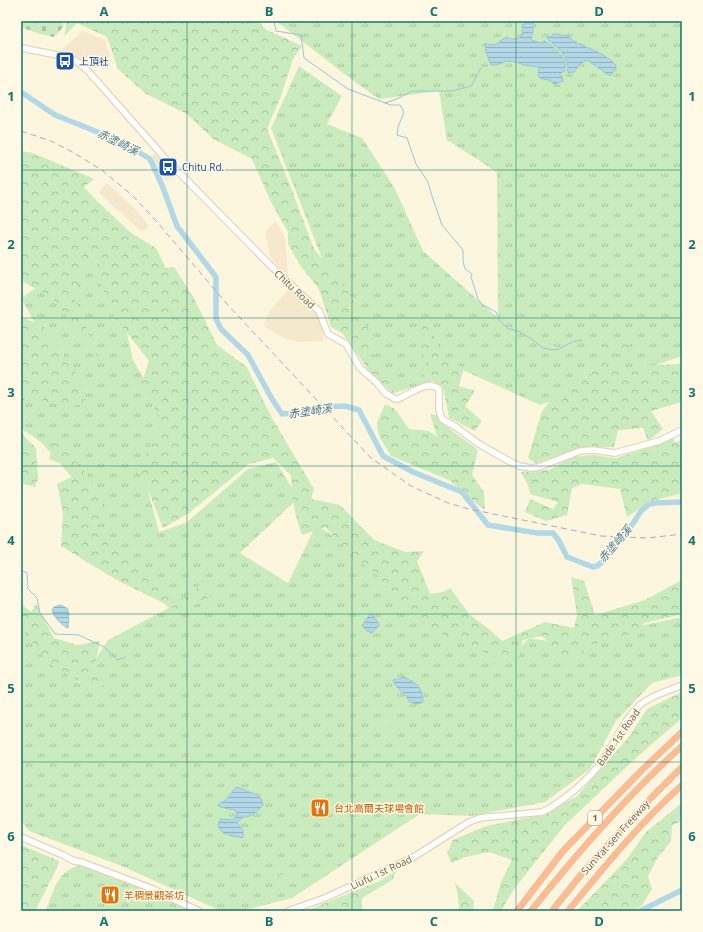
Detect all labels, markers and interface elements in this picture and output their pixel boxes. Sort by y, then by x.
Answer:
text: A [100,2,109,20]
text: B [265,2,274,20]
text: C [430,2,438,20]
text: D [594,2,604,20]
bus stop icon: 上頂社 [54,50,76,72]
place label: 上頂社 [79,54,109,68]
text: 1 [7,87,15,105]
text: 1 [688,87,696,105]
water label: 赤塗崎溪 [95,125,143,159]
bus stop icon: Chitu Rd. [157,156,179,178]
place label: Chitu Rd. [182,160,224,174]
text: 2 [7,235,15,253]
text: 2 [688,235,696,253]
street label: Chitu Road [272,266,318,312]
text: 3 [7,383,15,401]
text: 3 [688,383,696,401]
water label: 赤塗崎溪 [287,400,335,421]
water label: 赤塗崎溪 [595,521,636,565]
text: 4 [7,531,15,549]
text: 4 [688,531,696,549]
text: 5 [7,679,15,697]
text: 5 [688,679,696,697]
street label: Bade 1st Road [593,706,643,768]
street label: Sun Yat-sen Freeway [578,796,653,877]
restaurant icon: 台北高爾夫球場會館 [309,797,331,819]
place label: 台北高爾夫球場會館 [334,801,424,815]
road number: 1 [588,811,602,825]
text: 6 [7,827,15,845]
text: 6 [688,827,696,845]
street label: Liufu 1st Road [348,852,414,892]
restaurant icon: 羊稠景觀茶坊 [99,884,121,906]
place label: 羊稠景觀茶坊 [124,888,184,902]
text: A [100,912,109,930]
text: B [265,912,274,930]
text: C [430,912,438,930]
text: D [594,912,604,930]

